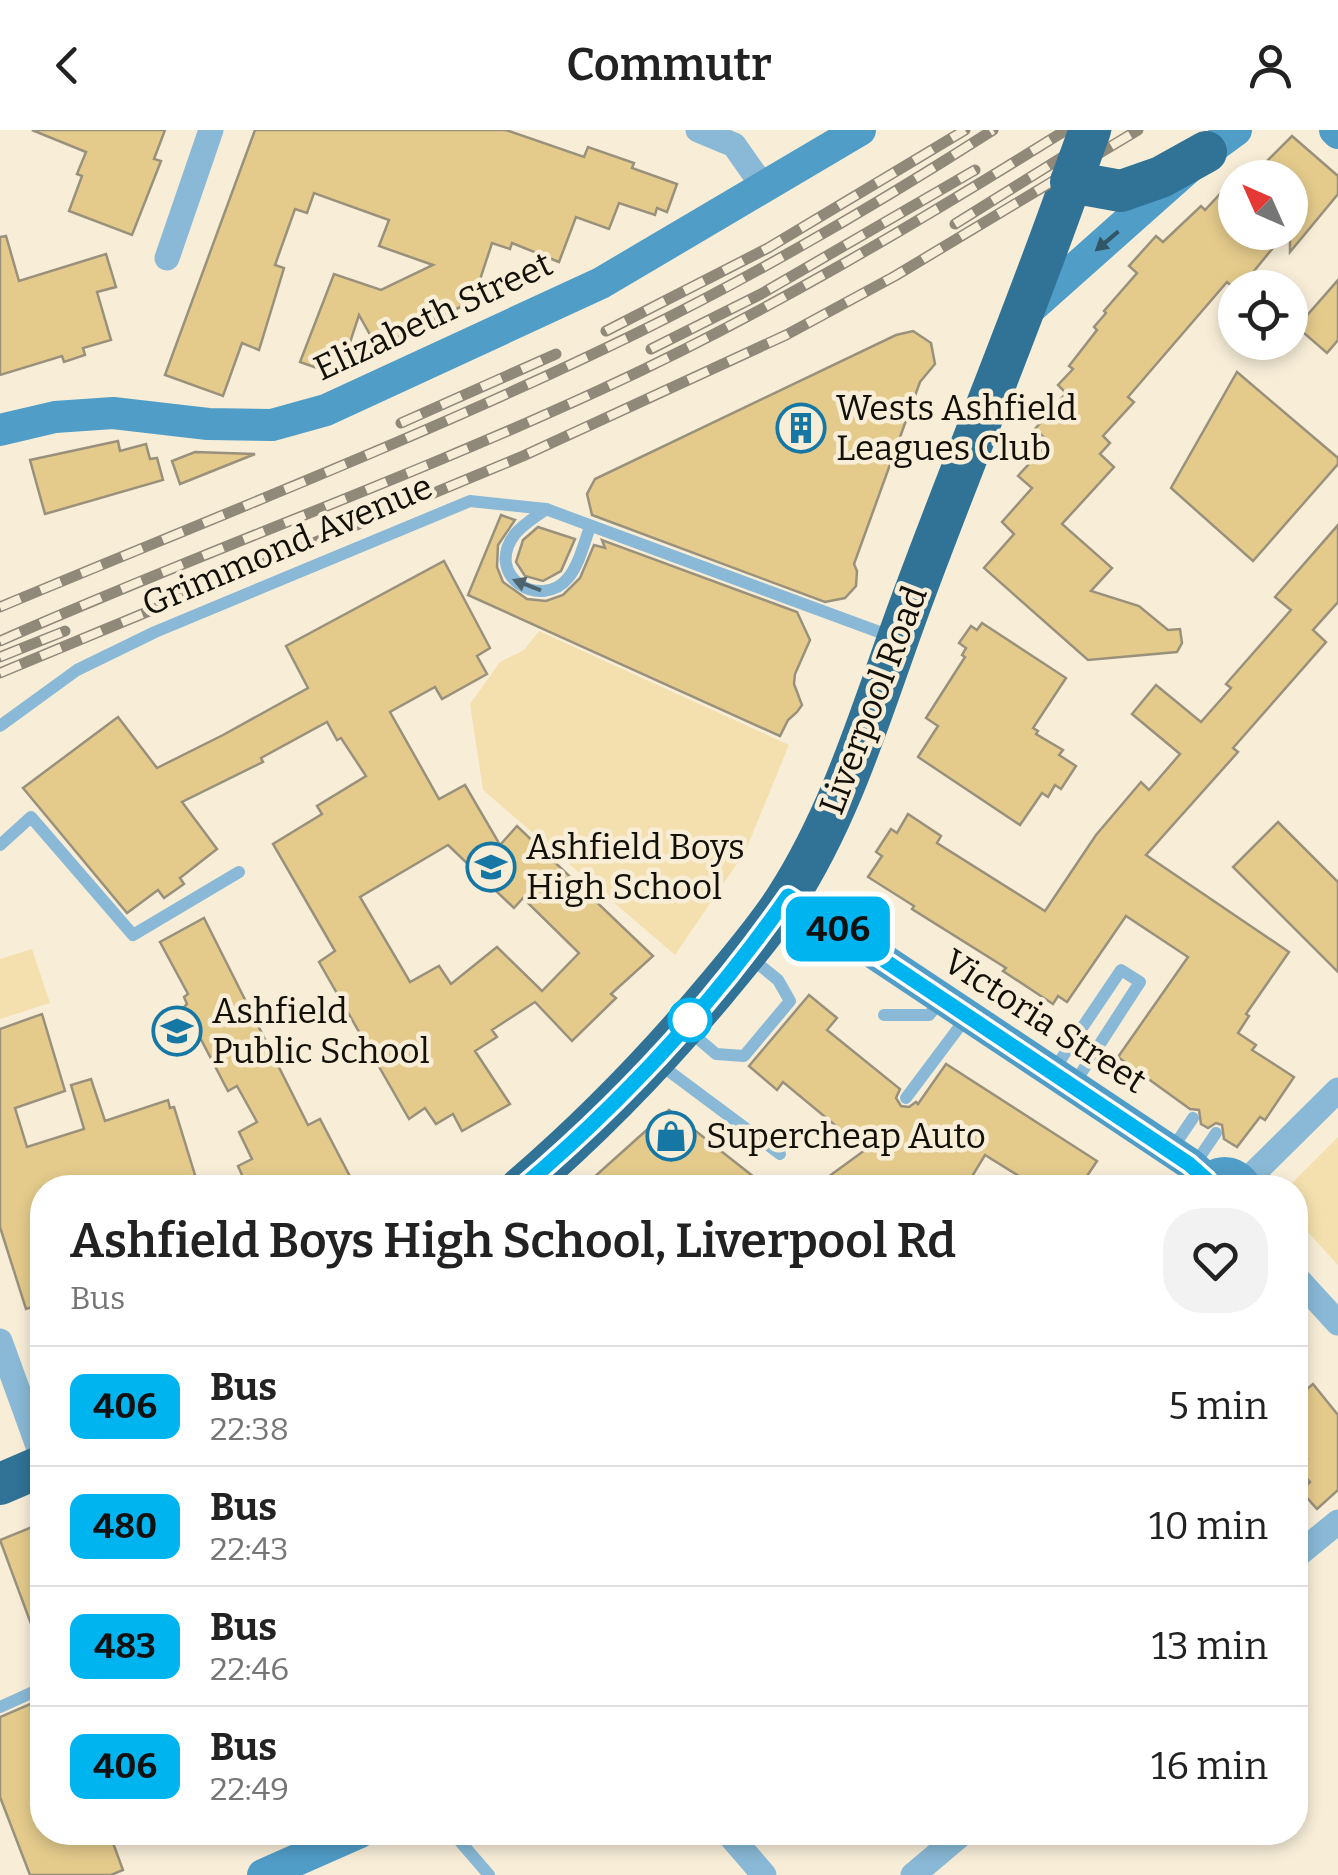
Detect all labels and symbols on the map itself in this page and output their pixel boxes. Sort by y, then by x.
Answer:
north arrow [1218,160,1308,250]
one-way arrow [1095,230,1120,251]
street label: Elizabeth Street [307,242,559,389]
place label: Wests Ashfield Leagues Club [836,387,1077,469]
building icon: Wests Ashfield Leagues Club [775,402,827,454]
street label: Grimmond Avenue [136,465,438,625]
one-way arrow [512,577,542,592]
street label: Liverpool Road [810,580,936,820]
place label: Ashfield Boys High School [526,826,745,908]
school or university icon: Ashfield Boys High School [465,841,517,893]
line badge: 406 [780,896,896,962]
street label: Victoria Street [936,940,1154,1102]
place label: Ashfield Public School [212,990,430,1072]
unlabelled marker [669,999,711,1041]
school or university icon: Ashfield Public School [151,1005,203,1057]
shop icon: Supercheap Auto [645,1110,697,1162]
place label: Supercheap Auto [706,1115,986,1157]

